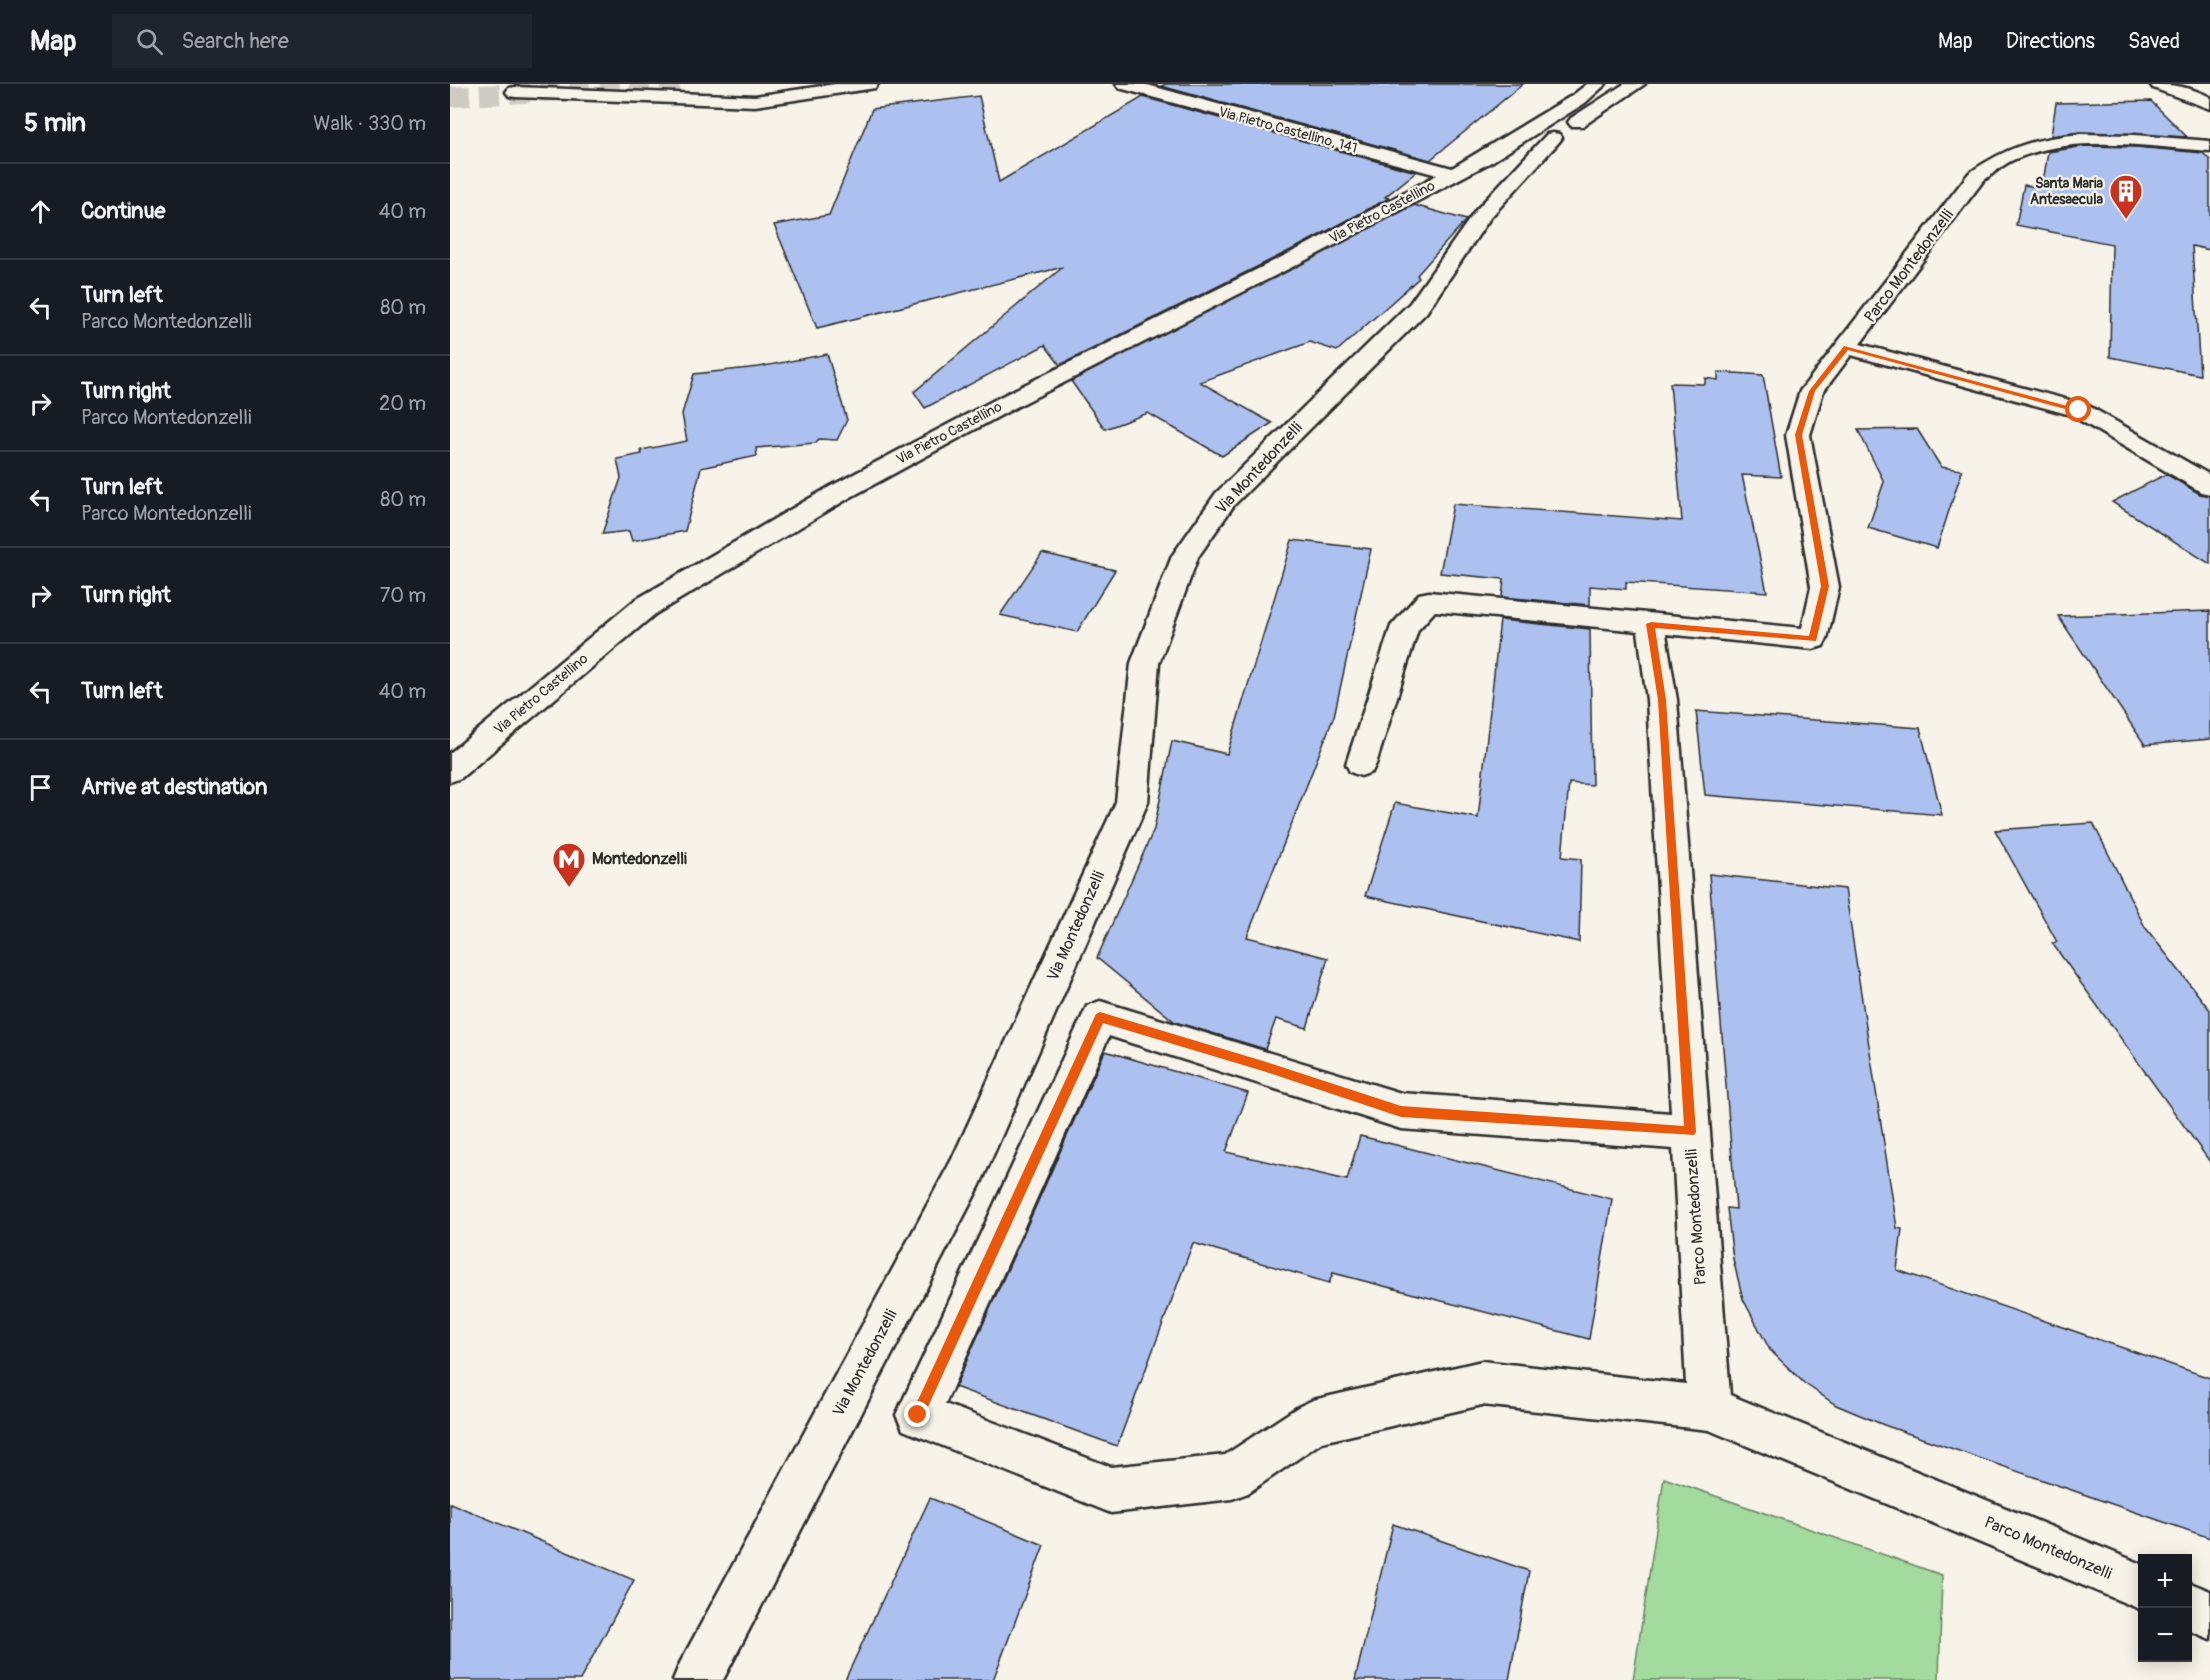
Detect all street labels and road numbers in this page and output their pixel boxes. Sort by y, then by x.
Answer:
street label: Via Pietro Castellino, 141 [1217,103,1359,157]
street label: Via Pietro Castellino [1326,177,1438,247]
street label: Parco Montedonzelli [1860,205,1958,326]
street label: Via Pietro Castellino [893,398,1005,468]
street label: Via Montedonzelli [1211,418,1307,518]
street label: Via Pietro Castellino [491,650,592,738]
street label: Via Montedonzelli [1043,868,1109,984]
street label: Parco Montedonzelli [1681,1148,1711,1286]
street label: Via Montedonzelli [828,1306,902,1420]
street label: Parco Montedonzelli [1981,1512,2115,1584]

